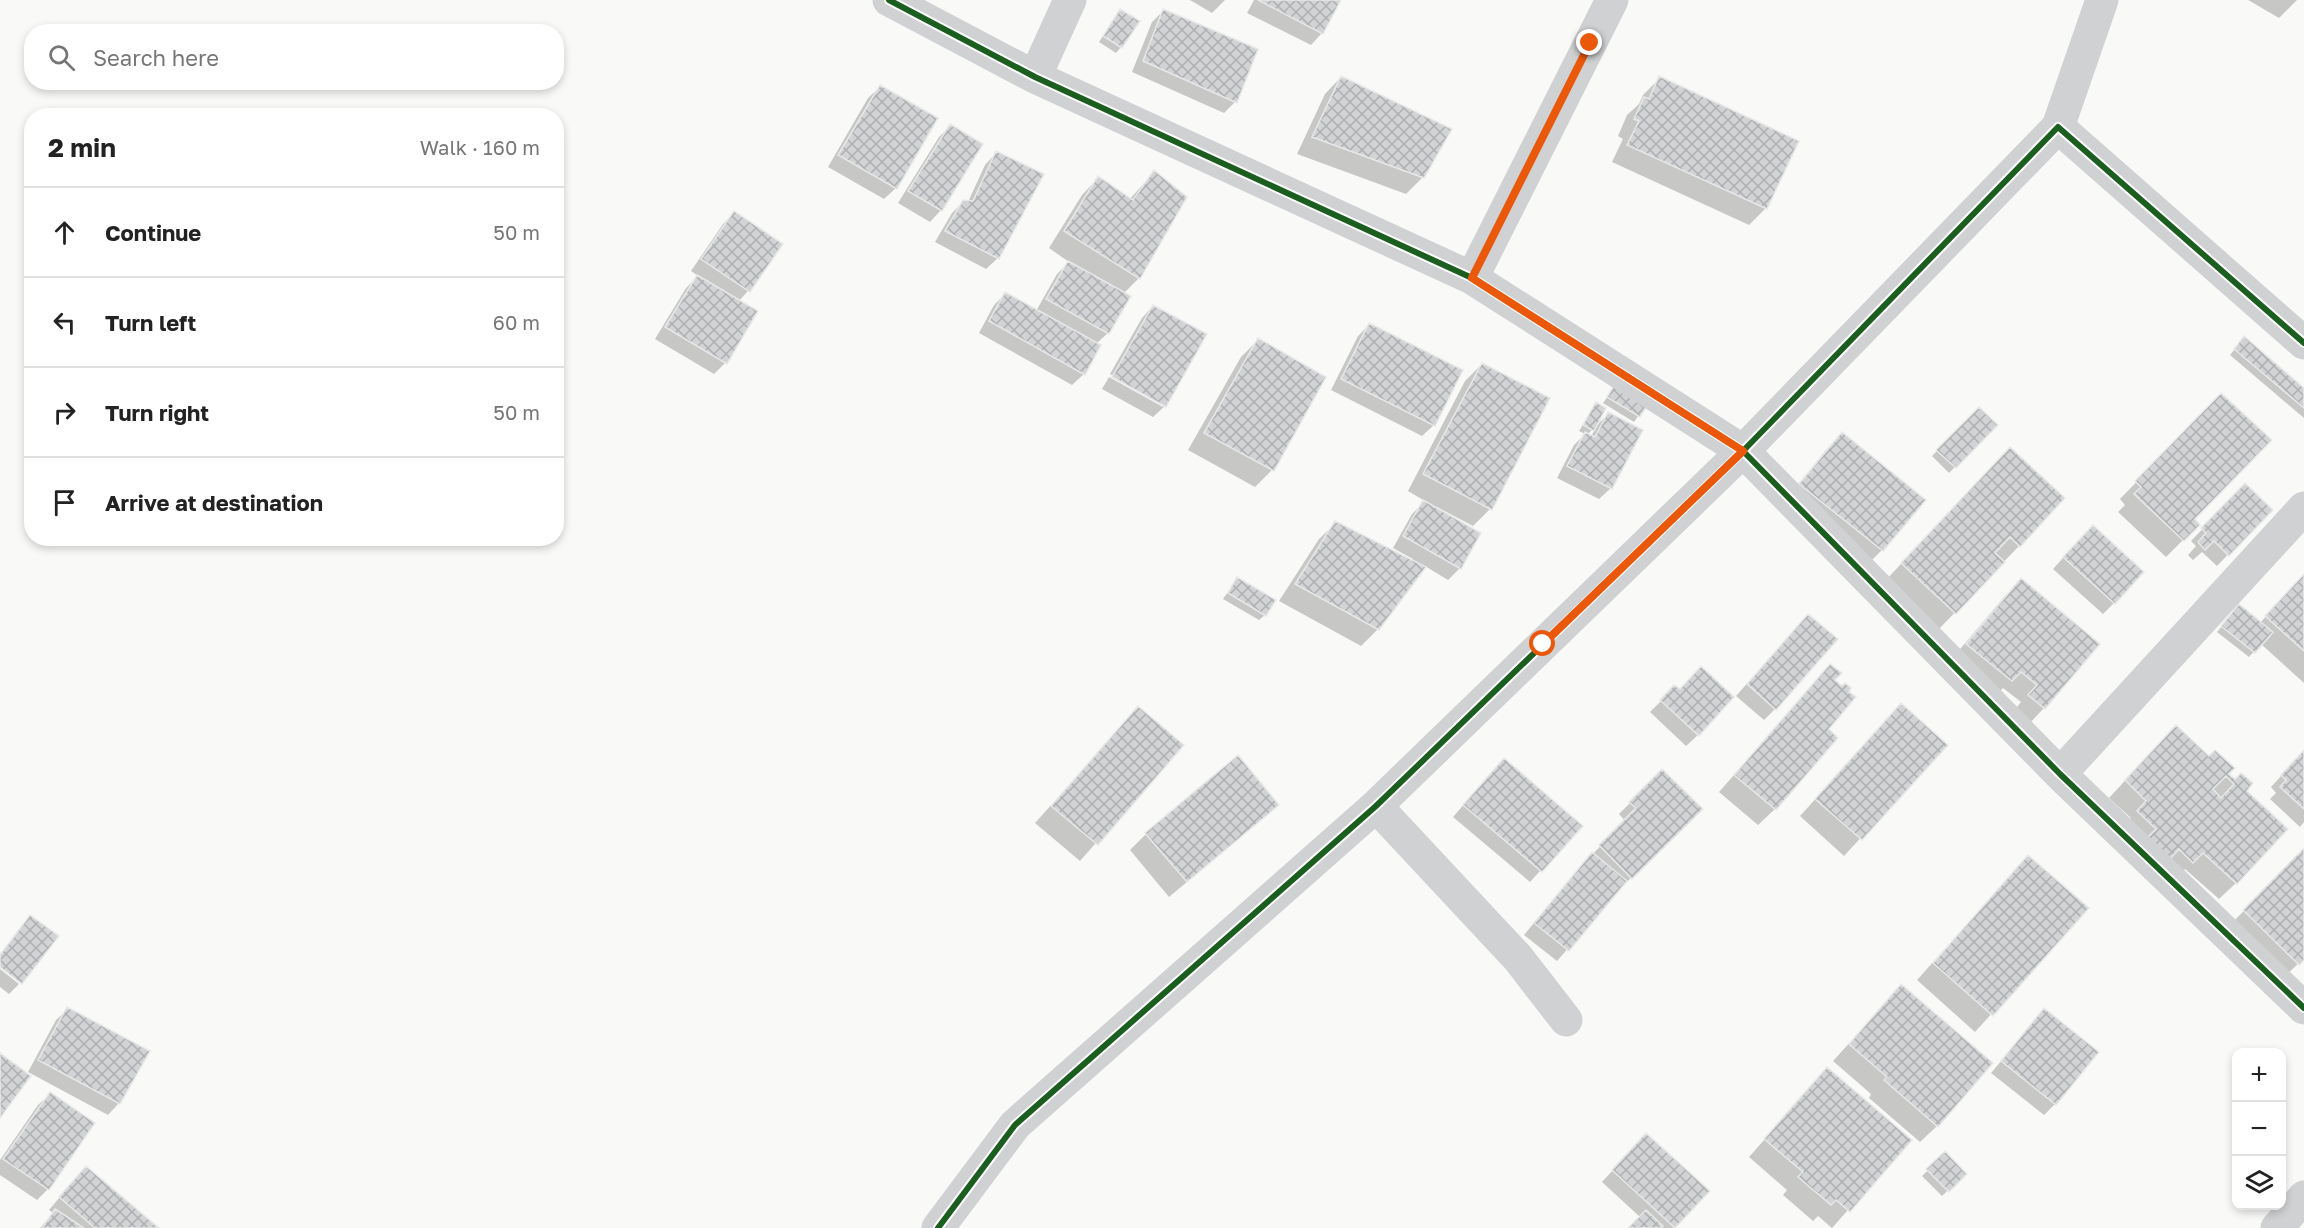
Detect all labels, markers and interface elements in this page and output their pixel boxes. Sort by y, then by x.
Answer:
search box [24,24,564,90]
route end [1576,29,1602,55]
icon: search [45,41,78,74]
text: Search here [93,44,219,71]
text: 2 min [48,132,116,163]
text: Walk · 160 m [420,135,540,159]
icon: ahead [48,216,81,249]
text: Continue [105,219,201,246]
text: 50 m [493,220,540,244]
icon: left [48,306,81,339]
text: Turn left [105,309,196,336]
text: 60 m [493,310,540,334]
icon: right [48,396,81,429]
text: Turn right [105,399,209,426]
text: 50 m [493,400,540,424]
icon: arrive [48,486,81,519]
text: Arrive at destination [105,489,323,516]
route start [1529,630,1555,656]
map controls [2232,1048,2286,1210]
button: + [2232,1048,2286,1102]
button: − [2232,1102,2286,1156]
button: layers [2232,1156,2286,1210]

